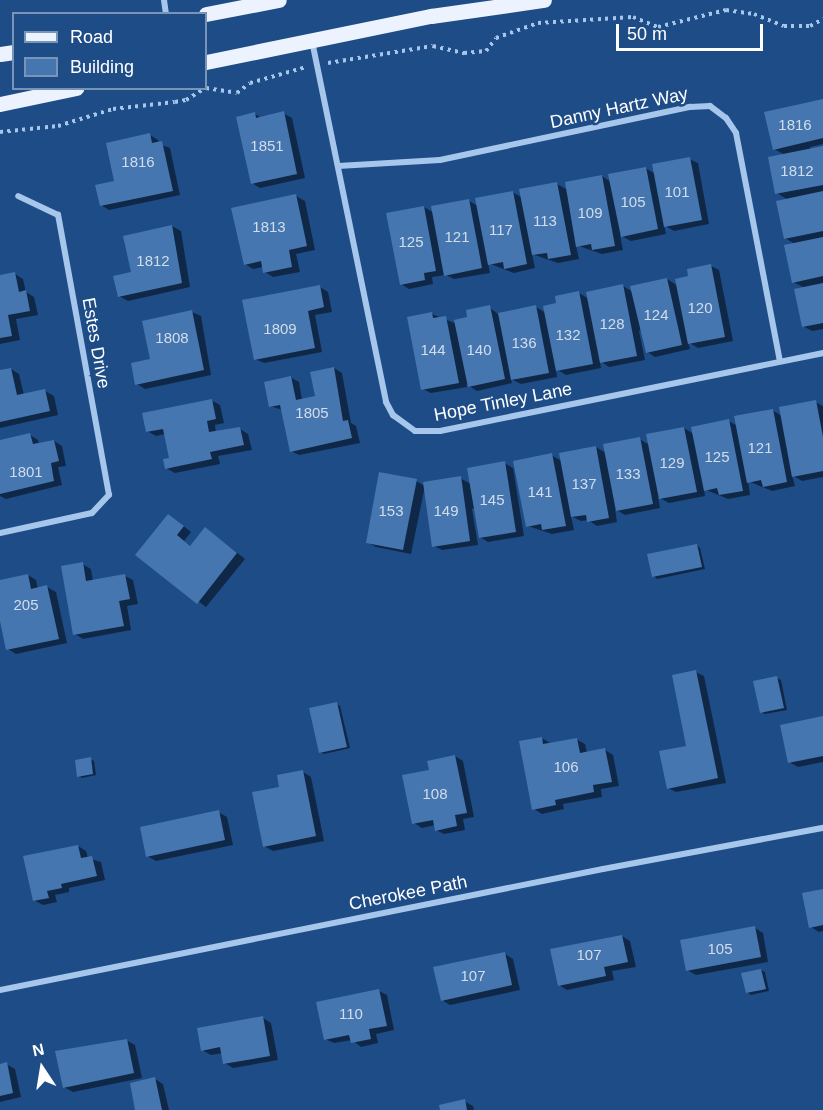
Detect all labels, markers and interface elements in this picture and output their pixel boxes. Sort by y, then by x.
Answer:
legend [12,12,207,90]
scale bar [619,12,766,50]
text: 50 m [627,24,667,44]
text: Road [70,27,113,47]
text: Building [70,57,134,77]
street label: Danny Hartz Way [548,83,690,133]
house number: 1816 [778,116,812,134]
house number: 1851 [250,137,284,155]
house number: 1816 [121,153,155,171]
house number: 1812 [780,162,814,180]
house number: 101 [664,183,690,201]
house number: 105 [620,193,646,211]
house number: 109 [577,204,603,222]
house number: 113 [533,212,557,230]
house number: 1813 [252,218,286,236]
house number: 117 [489,221,513,239]
house number: 121 [444,228,470,246]
house number: 125 [398,233,424,251]
house number: 1812 [136,252,170,270]
street label: Estes Drive [77,296,115,390]
house number: 120 [687,299,713,317]
house number: 124 [643,306,669,324]
house number: 128 [599,315,625,333]
house number: 1809 [263,320,297,338]
house number: 132 [555,326,581,344]
house number: 1808 [155,329,189,347]
house number: 136 [511,334,537,352]
house number: 144 [420,341,446,359]
house number: 140 [466,341,492,359]
street label: Hope Tinley Lane [432,378,574,426]
house number: 1805 [295,404,329,422]
house number: 121 [747,439,773,457]
house number: 125 [704,448,730,466]
house number: 129 [659,454,685,472]
house number: 1801 [9,463,43,481]
house number: 133 [615,465,641,483]
house number: 137 [571,475,597,493]
house number: 141 [527,483,553,501]
house number: 145 [479,491,505,509]
house number: 153 [378,502,404,520]
house number: 149 [433,502,459,520]
house number: 205 [13,596,39,614]
house number: 106 [553,758,579,776]
house number: 108 [422,785,448,803]
street label: Cherokee Path [347,871,469,915]
house number: 105 [707,940,733,958]
house number: 107 [576,946,602,964]
house number: 107 [460,967,486,985]
house number: 110 [339,1005,363,1023]
north arrow [12,1038,72,1098]
text: N [31,1040,46,1059]

